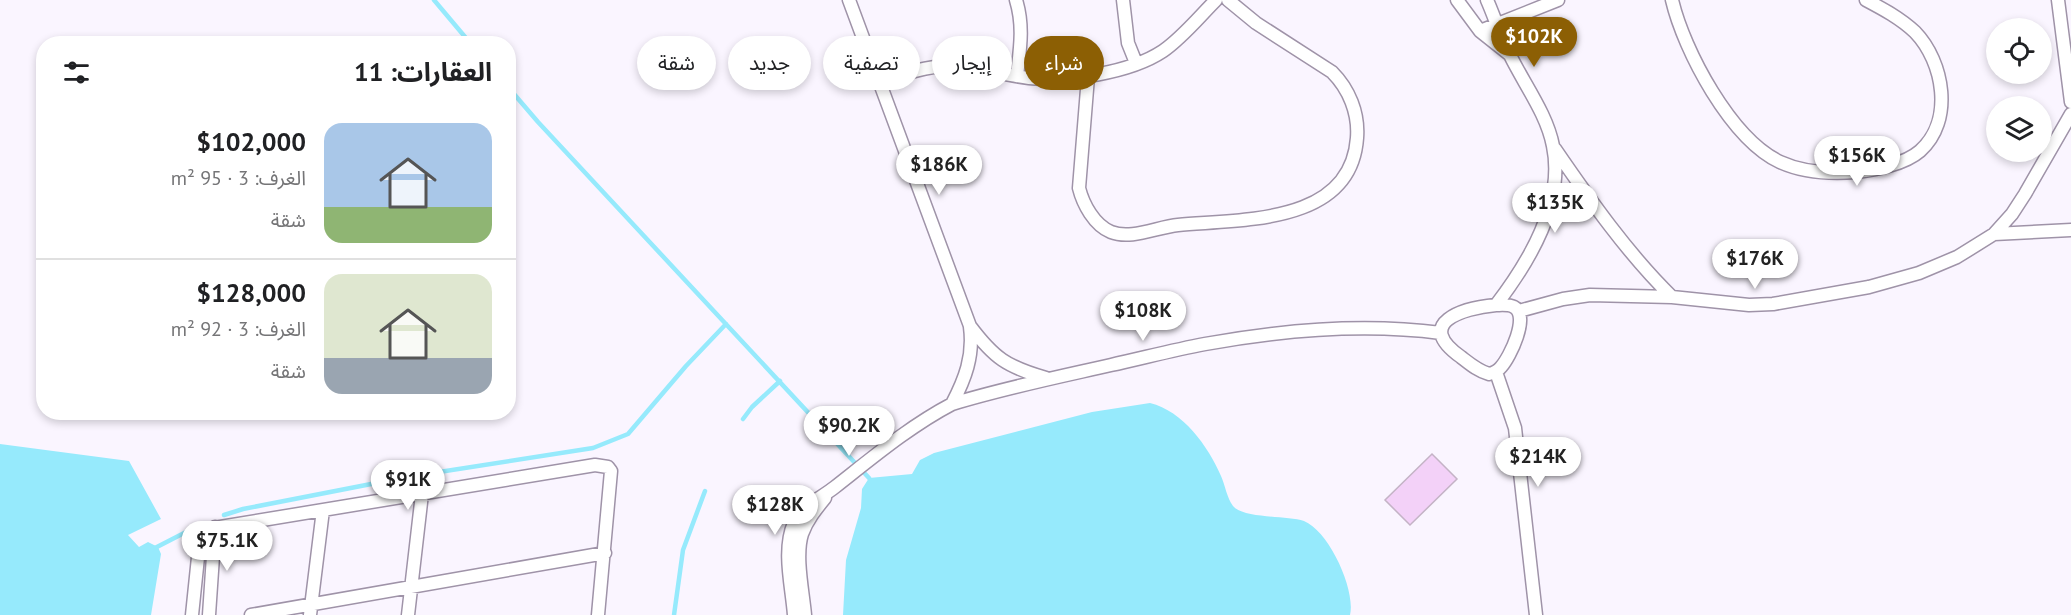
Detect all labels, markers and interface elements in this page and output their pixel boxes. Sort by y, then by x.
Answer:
pin: $102K [1492,17,1576,68]
map controls [1986,18,2052,162]
button: locate [1986,18,2052,84]
text: $102K [1505,23,1563,49]
chip: شقة [637,36,716,90]
chip: جديد [728,36,811,90]
chip: تصفية [823,36,920,90]
chip: إيجار [932,36,1012,90]
chip: شراء [1024,36,1104,90]
text: العقارات: 11 [354,55,492,88]
icon: filters [60,56,93,89]
button: layers [1986,96,2052,162]
text: $102,000 [196,125,306,158]
pin: $156K [1815,136,1899,187]
text: $156K [1828,142,1886,168]
pin: $186K [897,145,981,196]
icon: home [372,147,444,219]
text: $186K [910,151,968,177]
text: الغرف: 3 · 95 m² [171,165,306,191]
pin: $135K [1513,183,1597,234]
text: $135K [1526,189,1584,215]
text: شقة [271,207,306,233]
pin: $176K [1713,239,1797,290]
text: $176K [1726,245,1784,271]
text: $128,000 [196,276,306,309]
pin: $108K [1101,291,1185,342]
text: $108K [1114,297,1172,323]
icon: home [372,298,444,370]
text: الغرف: 3 · 92 m² [171,316,306,342]
text: شقة [271,358,306,384]
pin: $90.2K [800,406,898,457]
text: $90.2K [818,412,880,438]
pin: $214K [1496,437,1580,488]
text: $214K [1509,443,1567,469]
pin: $91K [372,460,444,511]
text: $91K [385,466,431,492]
pin: $128K [733,485,817,536]
text: $128K [746,491,804,517]
pin: $75.1K [178,521,276,572]
text: $75.1K [196,527,258,553]

